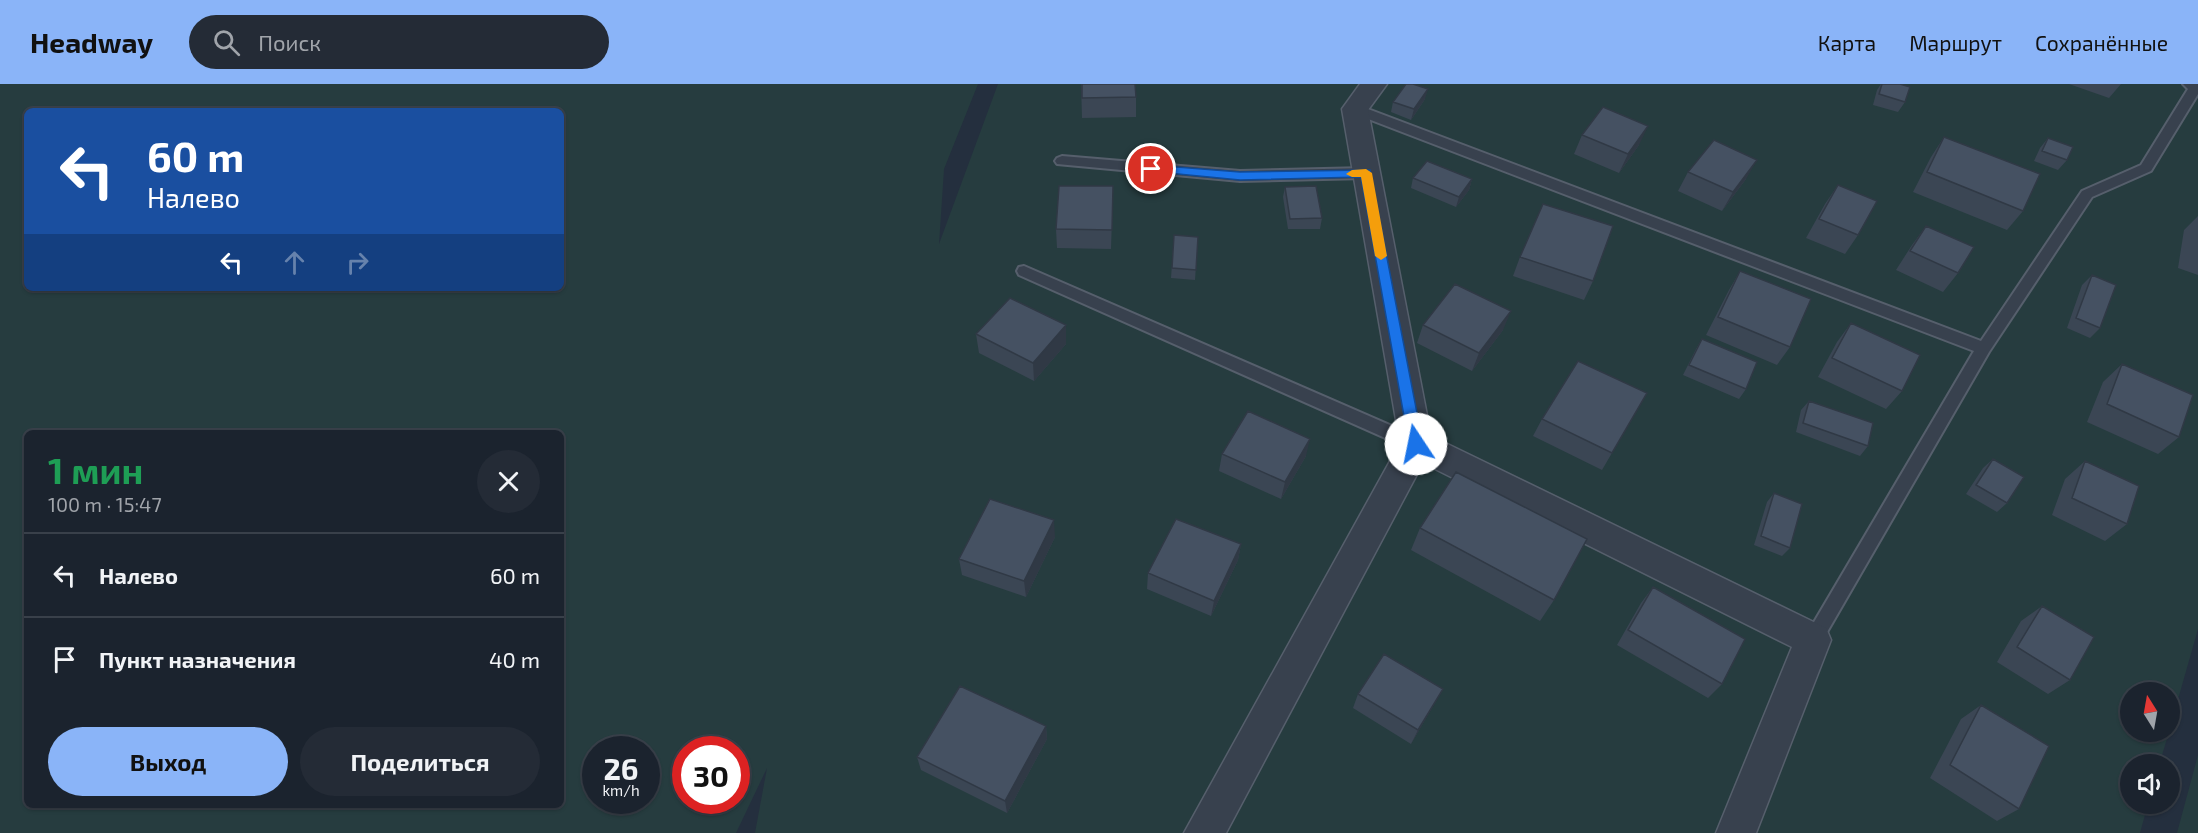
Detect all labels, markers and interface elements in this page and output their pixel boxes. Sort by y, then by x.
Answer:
search box [189,15,609,69]
text: Headway [30,25,153,59]
icon: search [210,26,243,59]
text: Поиск [258,29,321,55]
text: Карта [1818,30,1876,55]
text: Маршрут [1909,30,2002,55]
text: Сохранённые [2035,30,2168,55]
text: 60 m [147,130,244,180]
icon: left [48,132,126,210]
pin [1125,143,1176,194]
icon: arrive [1134,152,1167,185]
text: Налево [147,181,240,213]
icon: left [215,246,248,279]
icon: ahead [278,246,311,279]
icon: right [341,246,374,279]
position arrow [1384,412,1448,476]
text: 1 мин [48,448,143,491]
button: close [477,450,540,513]
text: 100 m · 15:47 [48,492,162,516]
icon: left [48,559,81,592]
text: Налево [99,562,178,588]
text: 60 m [490,562,540,588]
icon: arrive [48,643,81,676]
text: Пункт назначения [99,646,296,672]
text: 40 m [489,646,540,672]
north arrow [2120,682,2180,742]
map controls [2120,682,2180,814]
button: Выход [48,727,288,796]
button: Поделиться [300,727,540,796]
speed limit sign: 30 [672,736,750,814]
text: 26 [603,750,639,786]
button: sound [2120,754,2180,814]
text: km/h [602,781,640,799]

